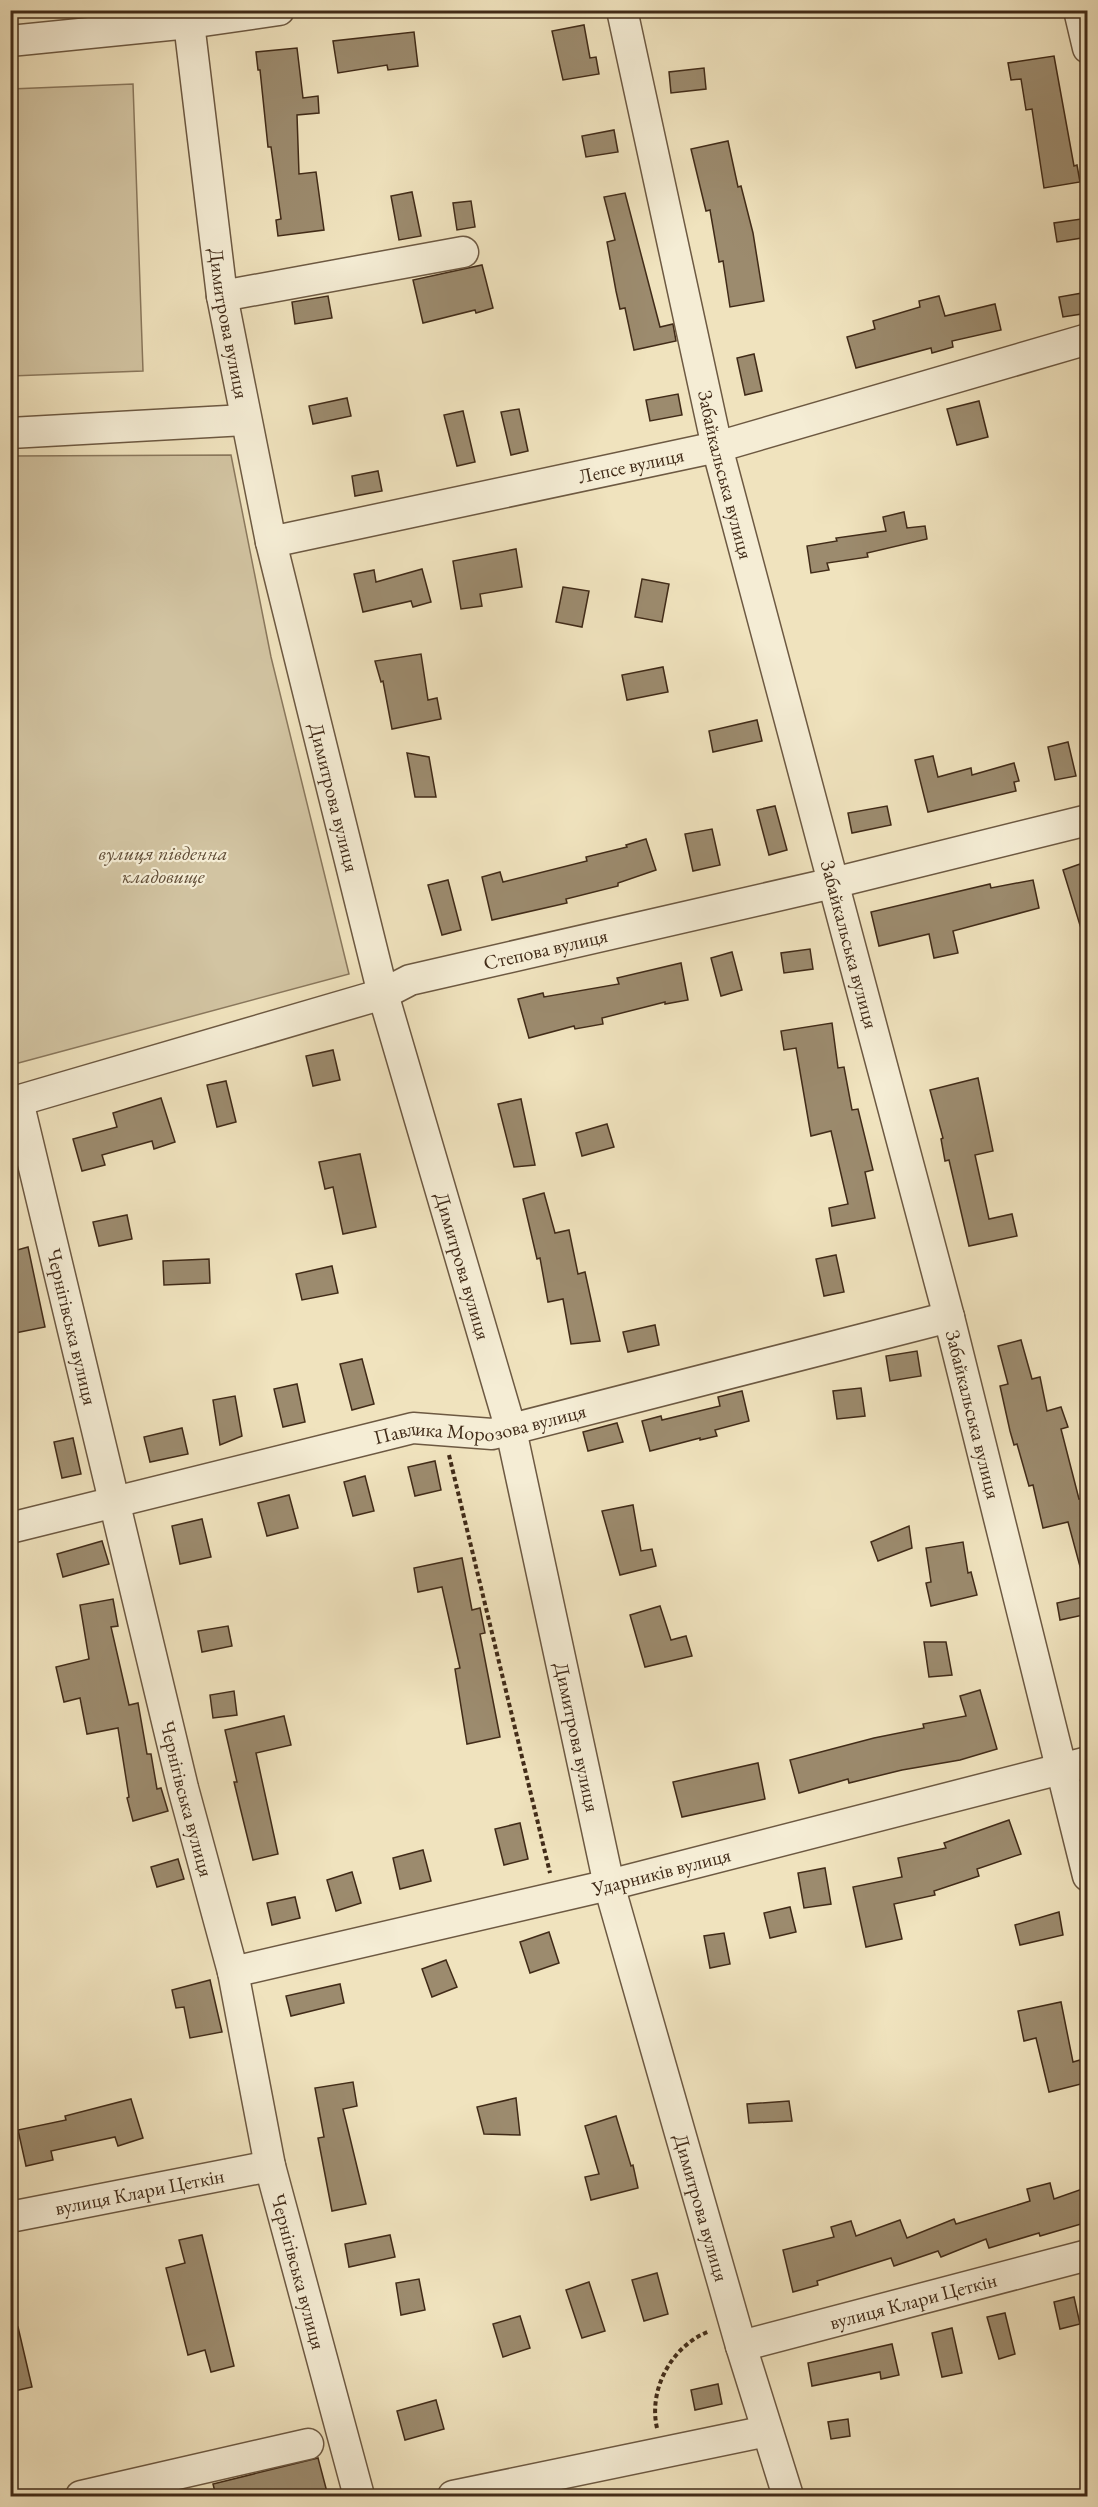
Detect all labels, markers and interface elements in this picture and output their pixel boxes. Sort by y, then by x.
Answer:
street label: Димитрова вулиця [203,247,255,401]
street label: Забайкальська вулиця [692,388,759,562]
street label: Лепсе вулиця [576,441,686,489]
street label: Димитрова вулиця [303,720,365,875]
park label: вулиця південна кладовище [98,840,228,889]
street label: Забайкальська вулиця [815,857,885,1031]
street label: Степова вулиця [481,922,610,976]
street label: Димитрова вулиця [429,1189,497,1343]
street label: Чернігівська вулиця [41,1246,104,1408]
street label: Забайкальська вулиця [940,1327,1007,1502]
street label: Павлика Морозова вулиця [371,1397,589,1450]
street label: Димитрова вулиця [548,1660,606,1814]
street label: Чернігівська вулиця [154,1718,220,1880]
street label: Ударників вулиця [589,1841,733,1902]
street label: Димитрова вулиця [668,2131,735,2285]
street label: вулиця Клари Цеткін [53,2162,226,2221]
street label: Чернігівська вулиця [265,2191,332,2352]
street label: вулиця Клари Цеткін [827,2266,1000,2335]

